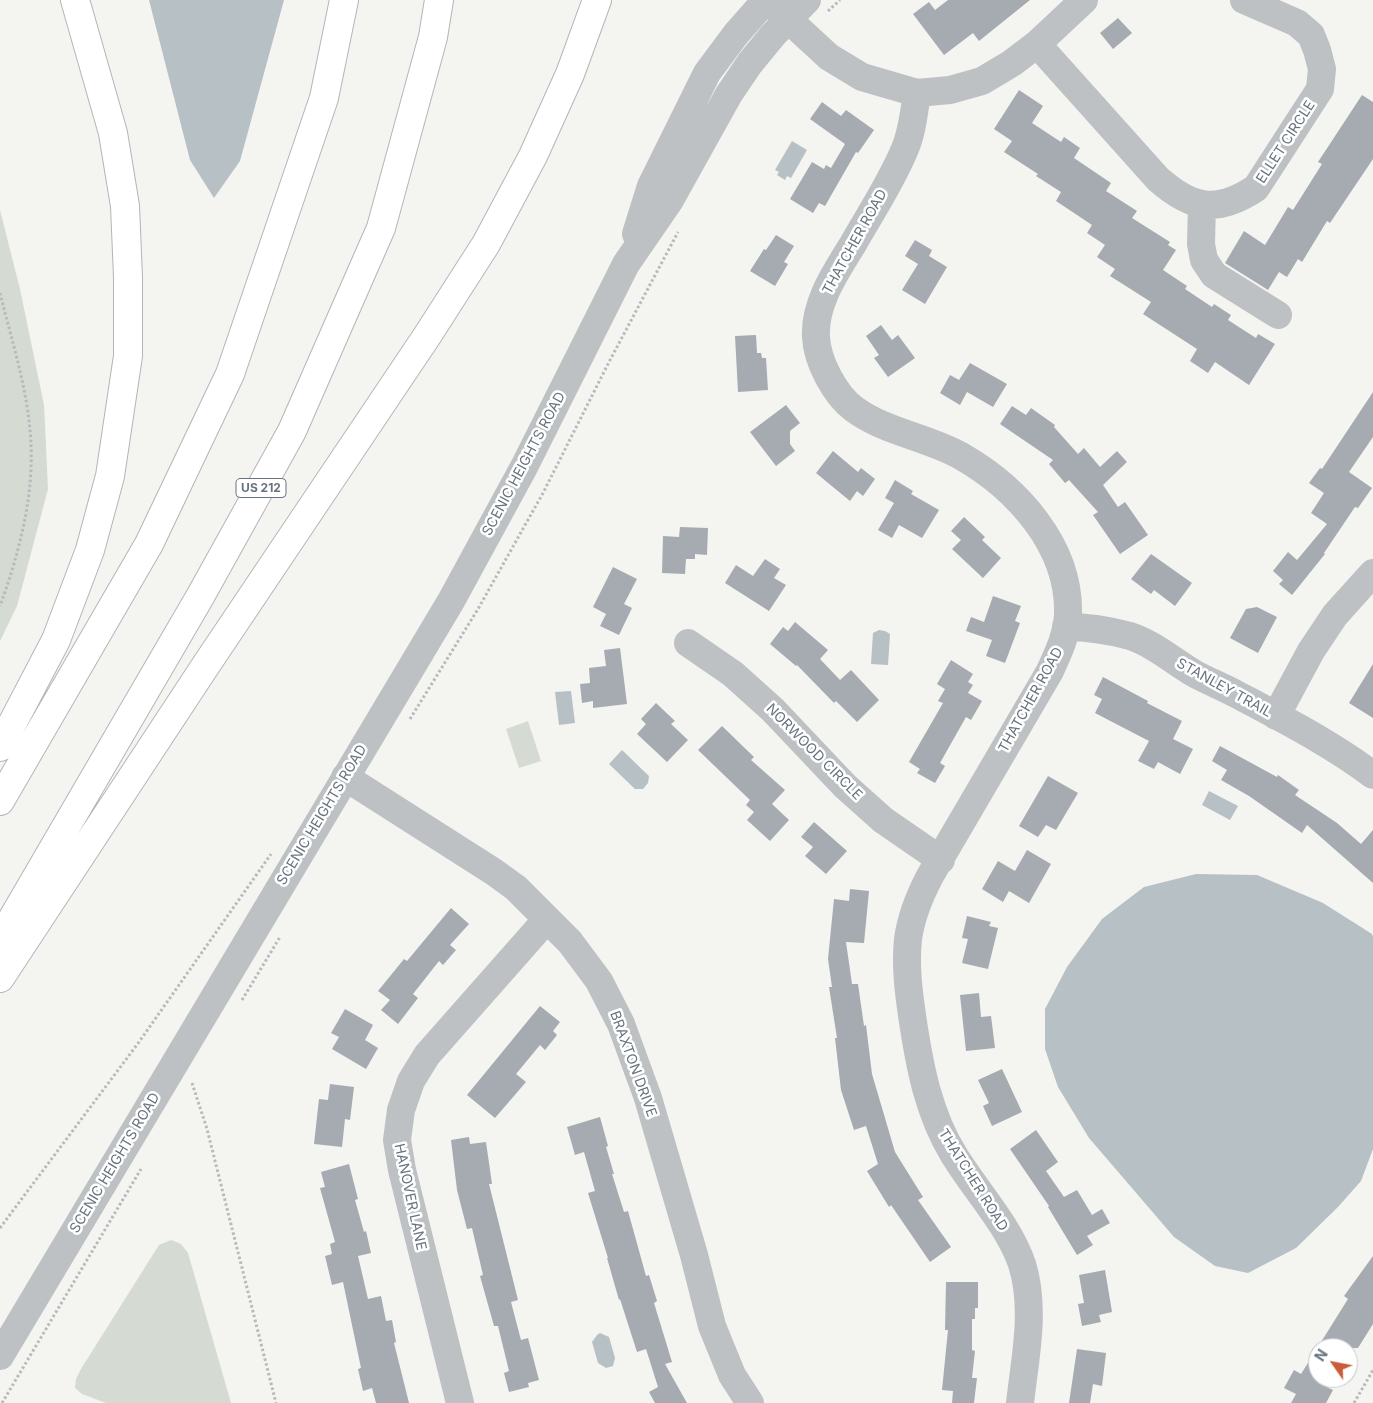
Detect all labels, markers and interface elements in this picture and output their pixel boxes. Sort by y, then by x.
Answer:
street label: ELLET CIRCLE [1253,98,1319,186]
street label: THATCHER ROAD [819,187,891,297]
street label: SCENIC HEIGHTS ROAD [479,389,569,539]
road number: US 212 [236,478,286,498]
street label: THATCHER ROAD [995,645,1067,755]
street label: STANLEY TRAIL [1173,655,1275,721]
street label: NORWOOD CIRCLE [762,700,866,804]
street label: SCENIC HEIGHTS ROAD [273,742,371,888]
street label: BRAXTON DRIVE [606,1009,660,1119]
street label: SCENIC HEIGHTS ROAD [66,1090,164,1236]
street label: THATCHER ROAD [935,1126,1011,1234]
street label: HANOVER LANE [391,1142,429,1252]
north arrow [1308,1338,1358,1388]
text: N [1311,1346,1331,1364]

